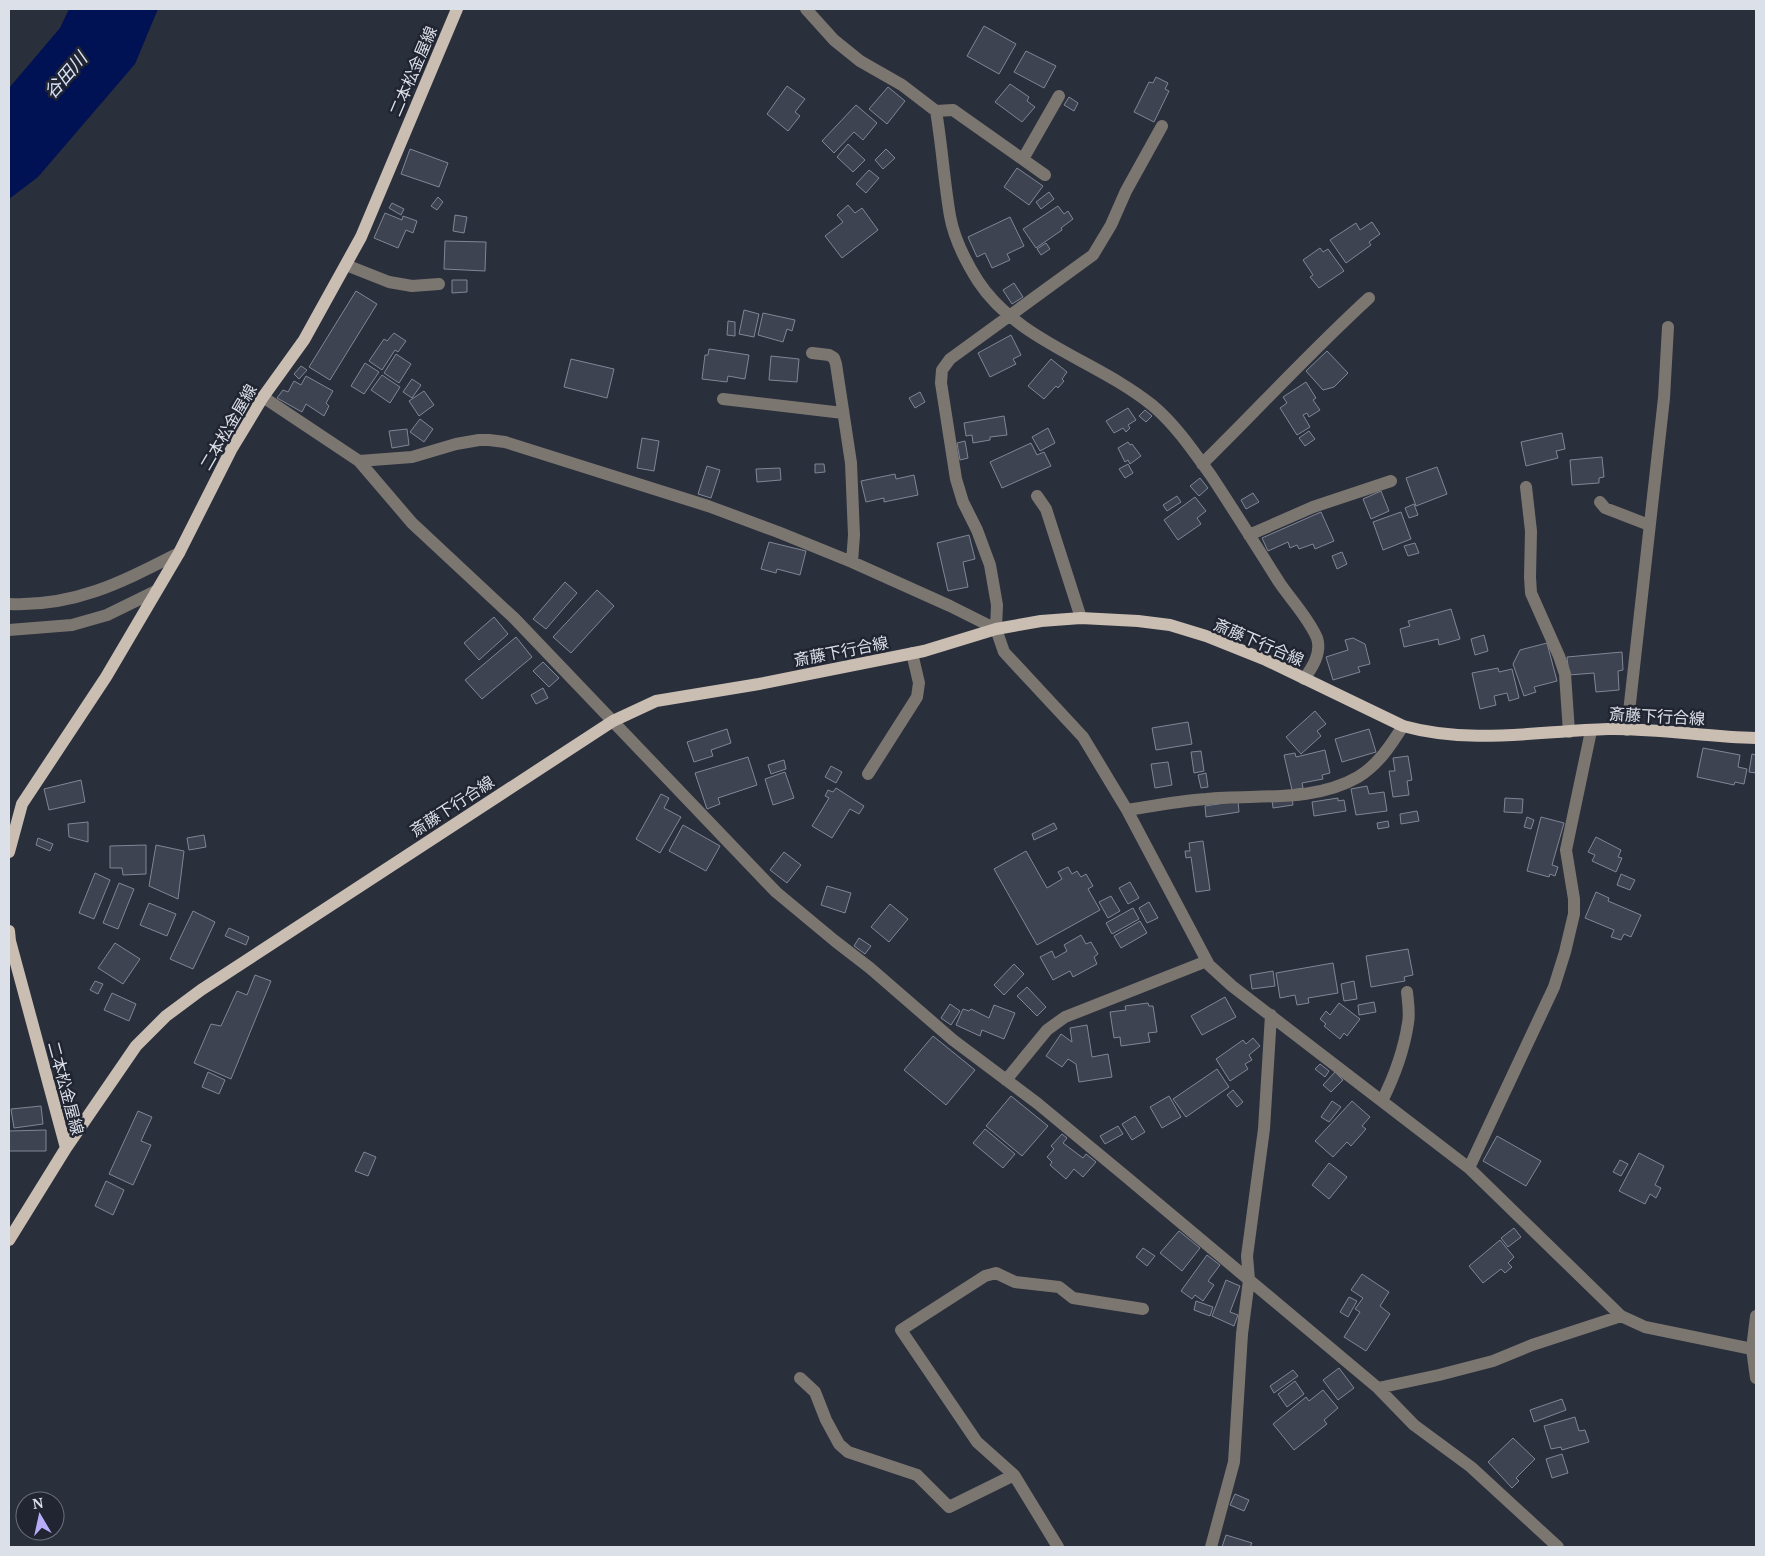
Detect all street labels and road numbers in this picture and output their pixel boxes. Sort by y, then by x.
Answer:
street label: 二本松金屋線 [384,23,442,119]
street label: 二本松金屋線 [194,380,262,474]
street label: 斎藤下行合線 [1211,613,1307,671]
street label: 斎藤下行合線 [792,631,890,671]
street label: 斎藤下行合線 [1608,703,1706,729]
street label: 斎藤下行合線 [406,771,498,841]
street label: 二本松金屋線 [43,1039,89,1137]

